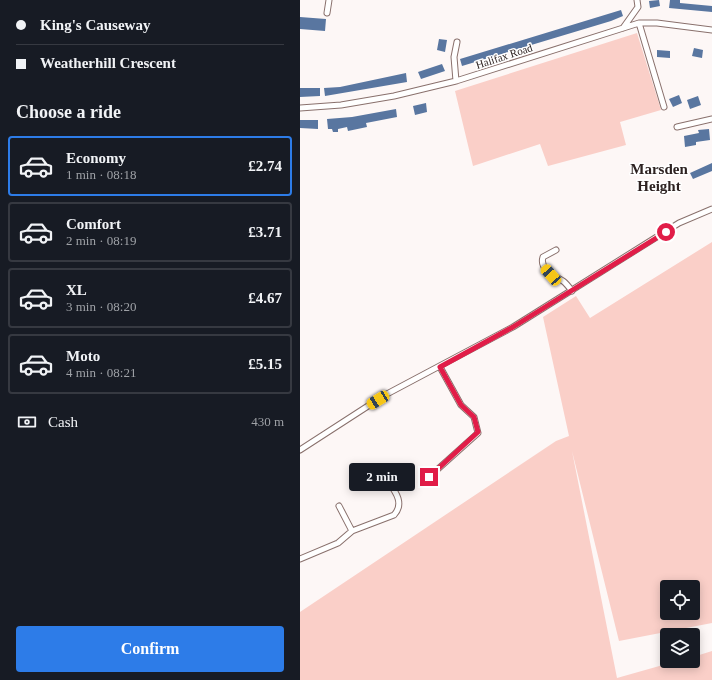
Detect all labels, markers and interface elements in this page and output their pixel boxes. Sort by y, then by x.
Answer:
text: King's Causeway [40,17,150,33]
street label: Halifax Road [474,41,534,71]
text: Weatherhill Crescent [40,55,176,71]
text: Choose a ride [16,102,121,122]
icon: car [18,148,54,184]
text: Economy [66,150,126,166]
text: £2.74 [248,158,282,174]
district label: Marsden Height [630,161,688,194]
text: 1 min · 08:18 [66,167,136,182]
icon: car [18,214,54,250]
text: Comfort [66,216,121,232]
route start [657,223,675,241]
text: £3.71 [248,224,282,240]
text: 2 min · 08:19 [66,233,136,248]
car [539,262,563,288]
icon: car [18,280,54,316]
text: XL [66,282,87,298]
text: £4.67 [248,290,282,306]
text: 3 min · 08:20 [66,299,136,314]
icon: car [18,346,54,382]
text: Moto [66,348,100,364]
text: £5.15 [248,356,282,372]
text: 4 min · 08:21 [66,365,136,380]
car [365,389,391,411]
icon: cash [16,411,38,433]
text: Cash [48,414,78,430]
text: 430 m [251,414,284,429]
callout: 2 min [349,463,415,491]
route end [420,468,438,486]
text: 2 min [366,469,398,484]
map controls [660,580,700,668]
button: locate [660,580,700,620]
button: Confirm [16,626,284,672]
button: layers [660,628,700,668]

